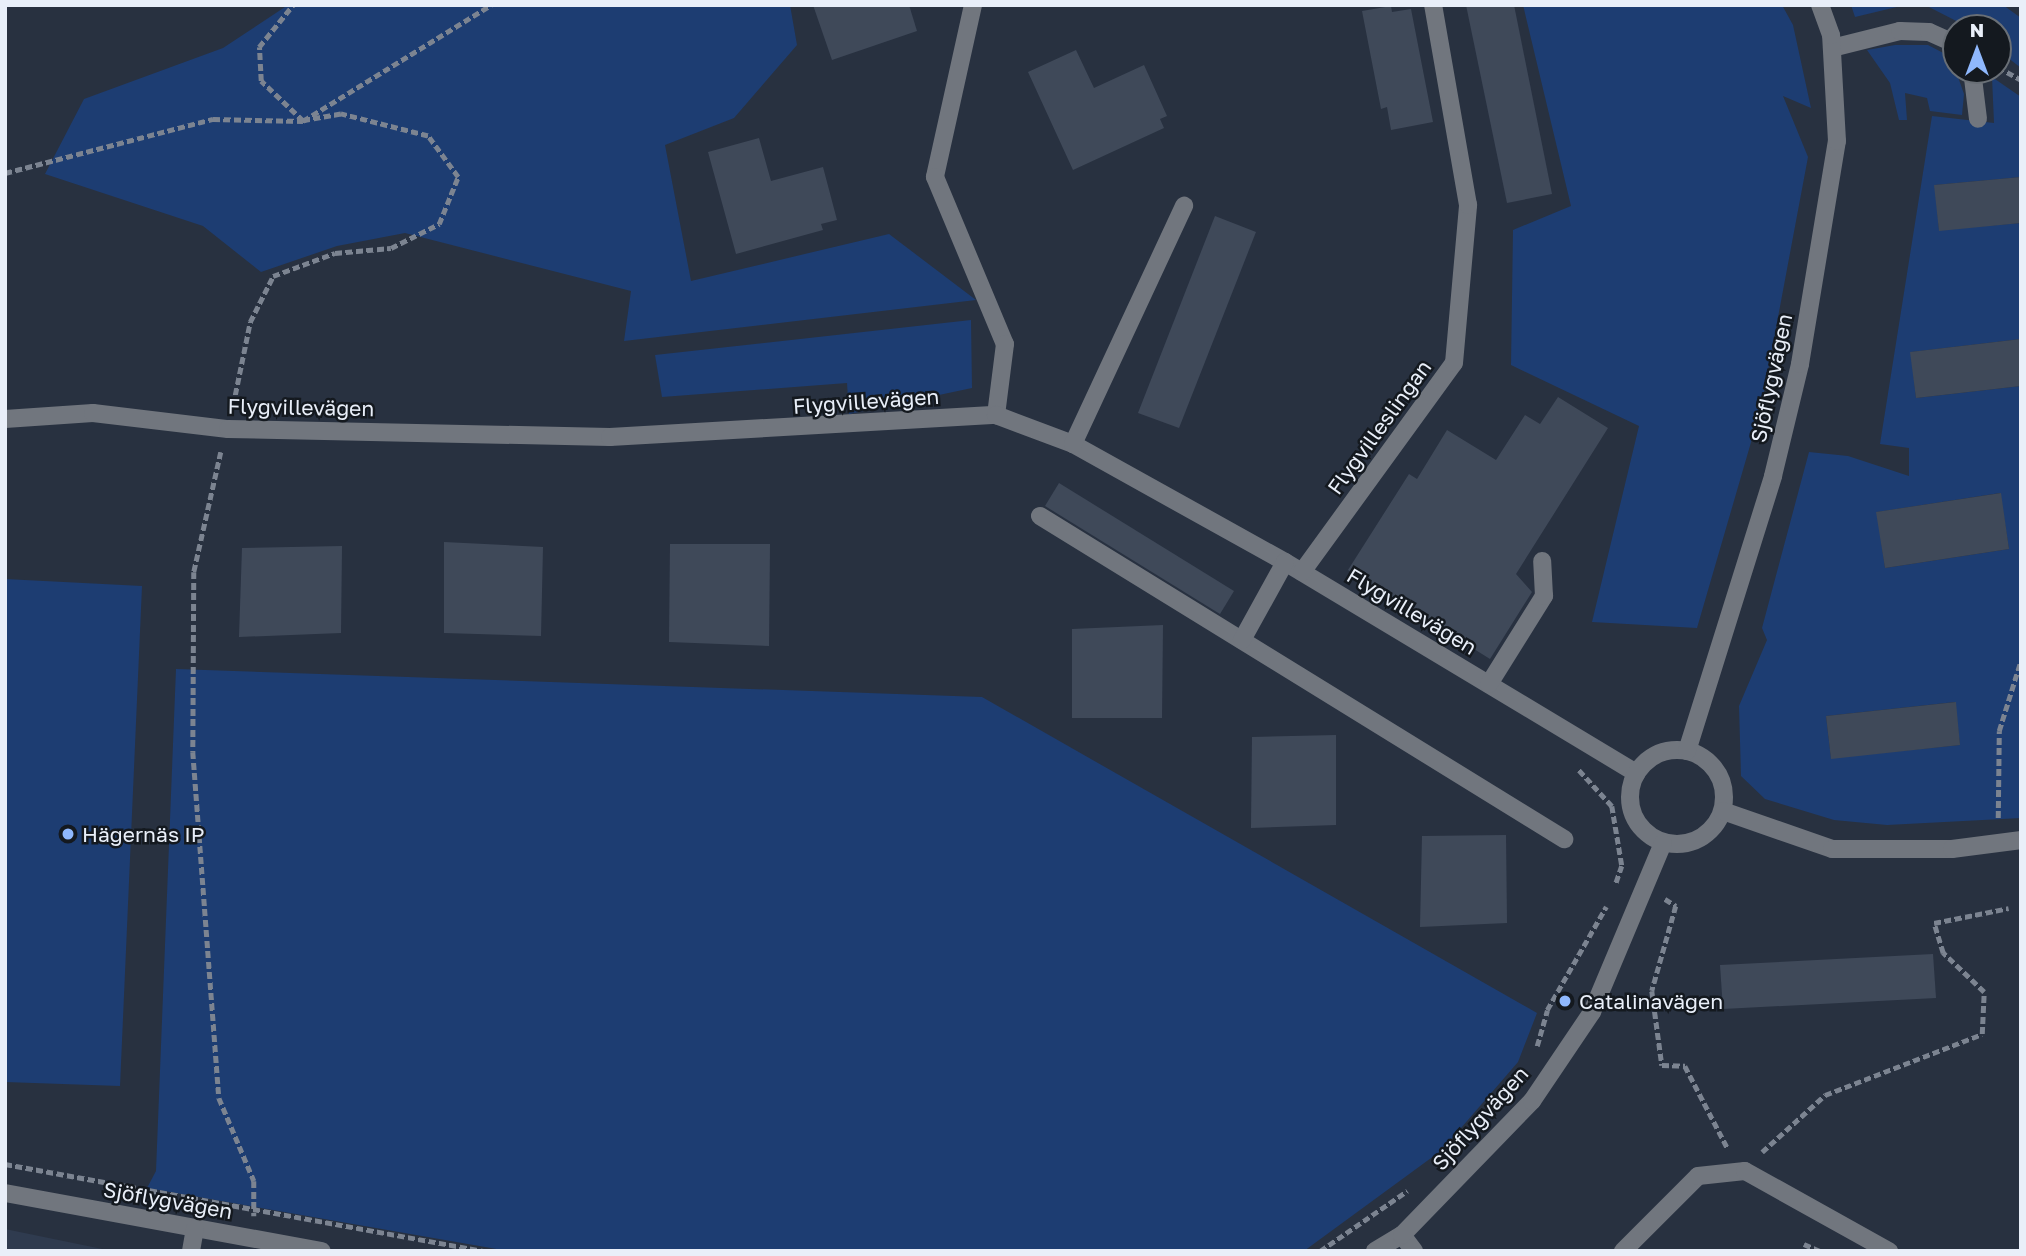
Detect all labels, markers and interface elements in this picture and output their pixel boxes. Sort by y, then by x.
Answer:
north arrow [1942,14,2012,84]
text: N [1970,18,1984,41]
street label: Sjöflygvägen [1745,311,1797,445]
street label: Flygvilleslingan [1322,355,1436,499]
street label: Flygvillevägen [792,383,940,419]
street label: Flygvillevägen [227,393,375,421]
street label: Flygvillevägen [1343,562,1481,660]
place label: Hägernäs IP [82,821,205,847]
marker: Hägernäs IP [60,826,76,842]
place label: Catalinavägen [1579,988,1723,1014]
marker: Catalinavägen [1557,993,1573,1009]
street label: Sjöflygvägen [1427,1061,1533,1175]
street label: Sjöflygvägen [101,1176,235,1224]

